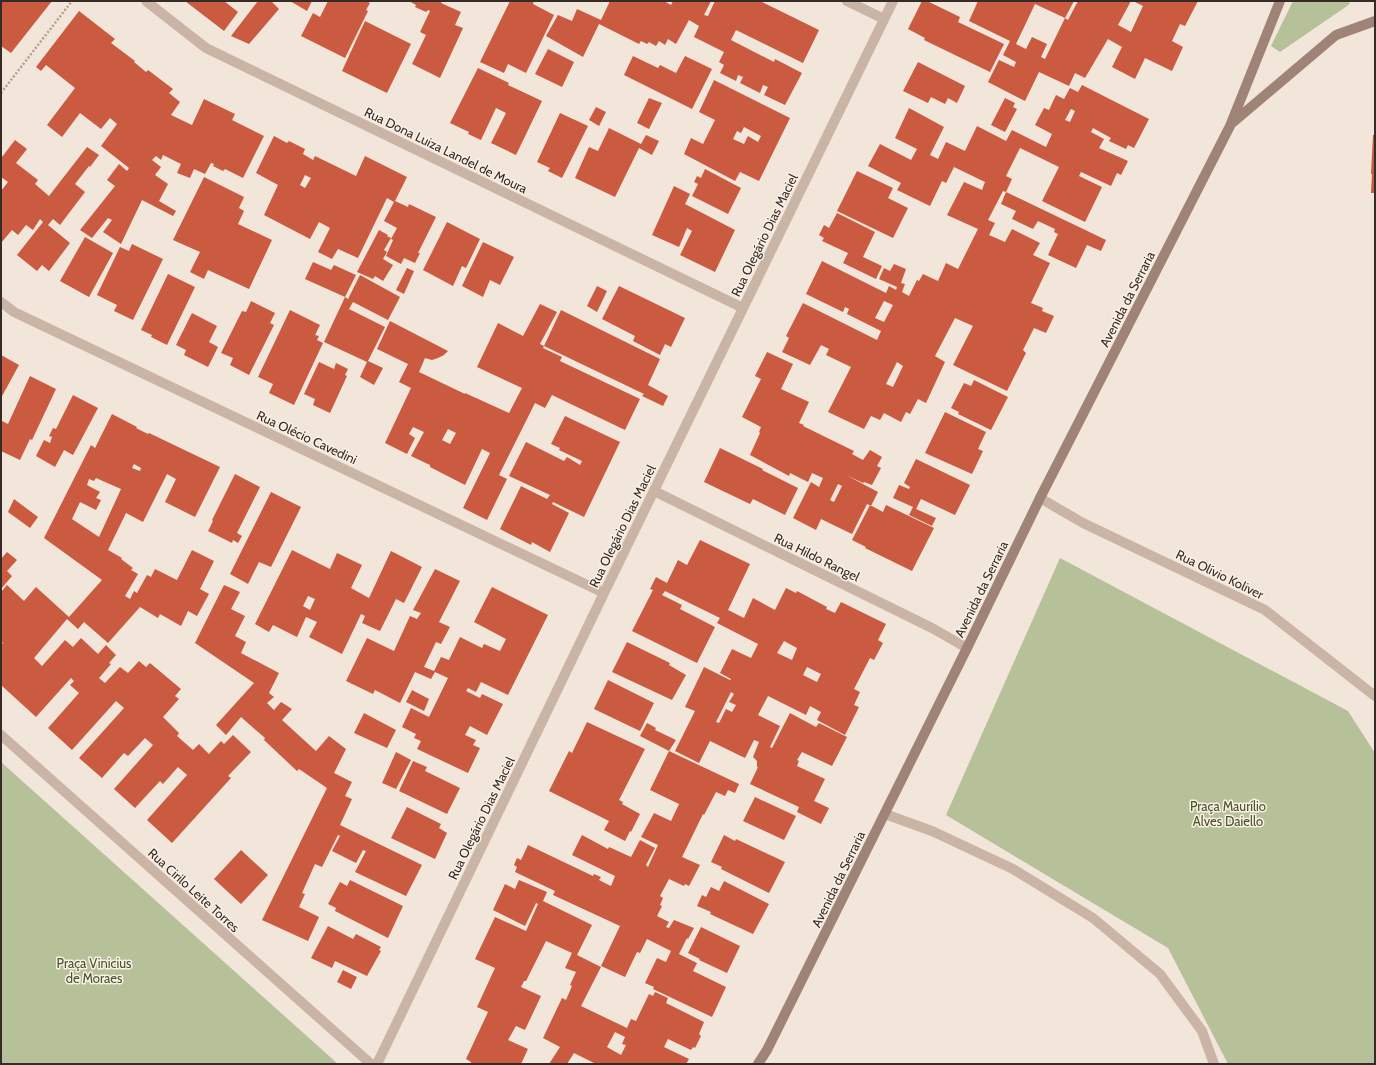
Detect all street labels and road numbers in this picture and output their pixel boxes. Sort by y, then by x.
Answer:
street label: Rua Dona Luiza Landel de Moura [362,104,531,197]
street label: Rua Olegário Dias Maciel [727,171,801,299]
street label: Avenida da Serraria [1096,248,1158,349]
street label: Rua Olécio Cavedini [254,407,360,467]
street label: Rua Olegário Dias Maciel [585,462,659,590]
street label: Rua Hildo Rangel [772,529,862,585]
street label: Avenida da Serraria [951,538,1012,640]
street label: Rua Olívio Koliver [1174,546,1267,603]
street label: Rua Olegário Dias Maciel [444,754,518,882]
street label: Avenida da Serraria [808,828,869,930]
street label: Rua Cirilo Leite Torres [145,845,244,936]

